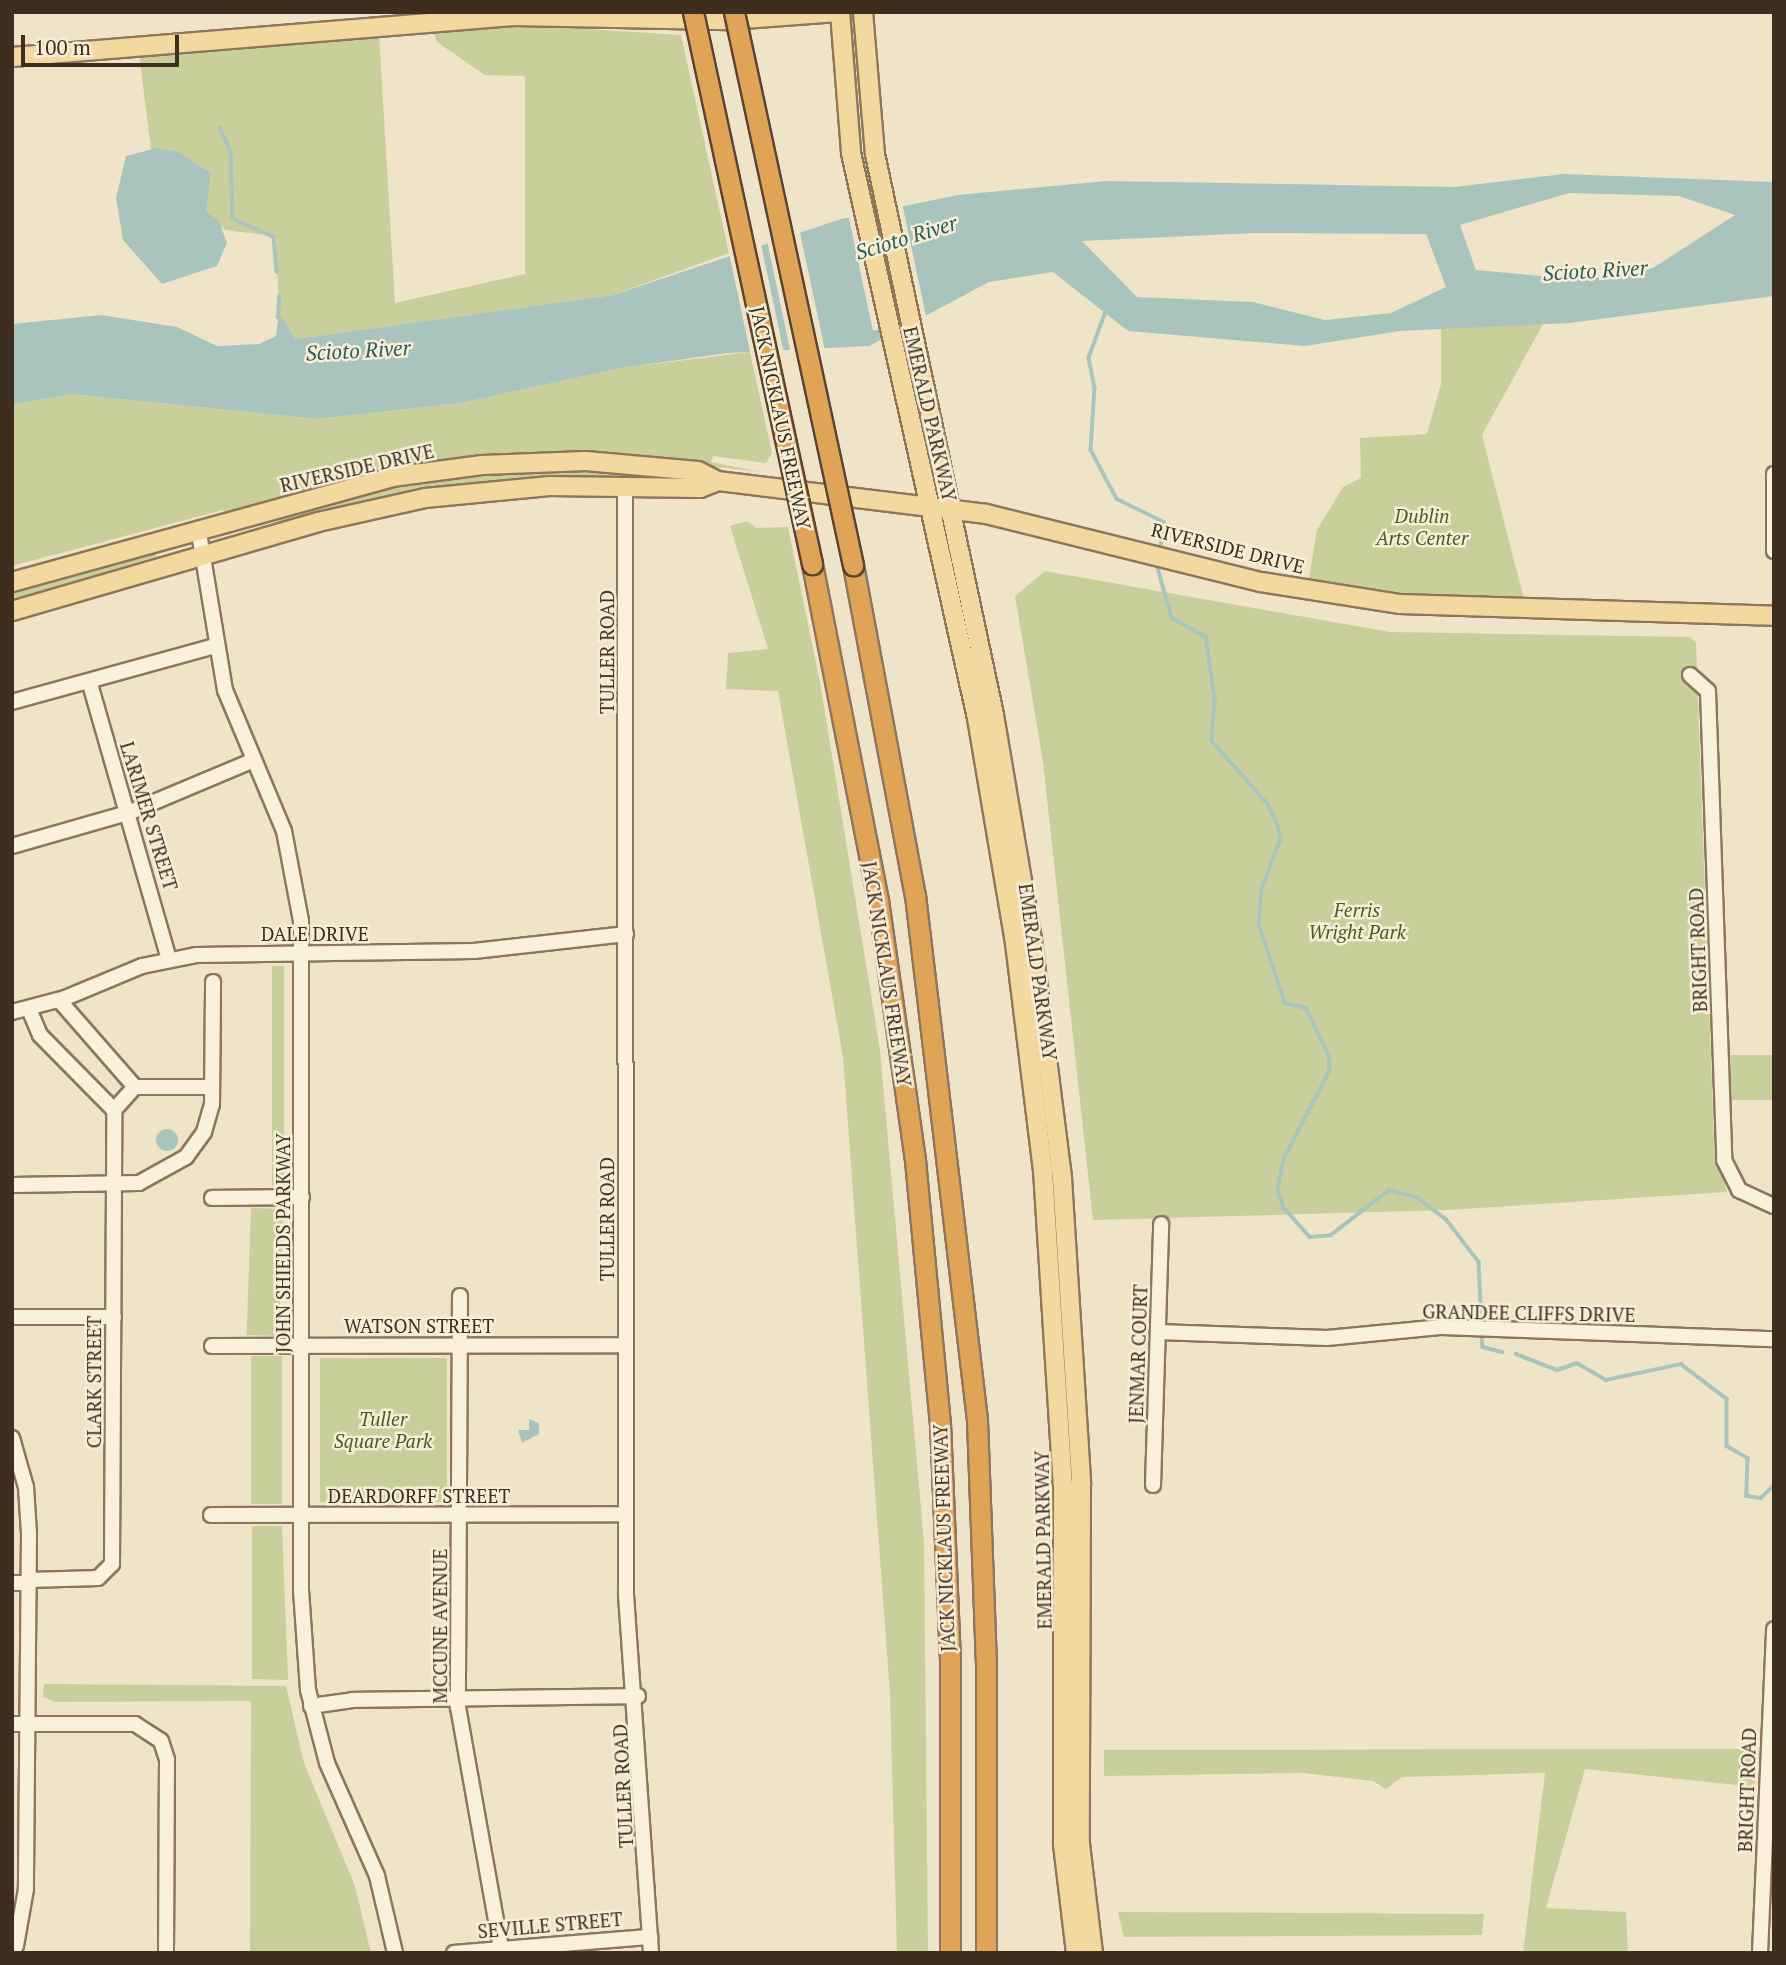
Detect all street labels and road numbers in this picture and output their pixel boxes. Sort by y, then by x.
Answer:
street label: JACK NICKLAUS FREEWAY [746,304,816,532]
street label: EMERALD PARKWAY [899,324,961,504]
street label: RIVERSIDE DRIVE [278,439,436,497]
street label: RIVERSIDE DRIVE [1149,518,1307,578]
street label: TULLER ROAD [596,590,618,714]
street label: LARIMER STREET [116,739,182,893]
street label: JACK NICKLAUS FREEWAY [858,860,916,1088]
street label: EMERALD PARKWAY [1014,882,1062,1062]
street label: BRIGHT ROAD [1684,887,1712,1013]
street label: DALE DRIVE [261,923,369,945]
street label: JOHN SHIELDS PARKWAY [272,1133,294,1353]
street label: TULLER ROAD [596,1157,618,1281]
street label: JENMAR COURT [1124,1284,1152,1424]
street label: GRANDEE CLIFFS DRIVE [1422,1300,1636,1326]
street label: WATSON STREET [344,1315,494,1337]
street label: CLARK STREET [83,1316,105,1448]
street label: JACK NICKLAUS FREEWAY [929,1424,959,1652]
street label: EMERALD PARKWAY [1030,1450,1056,1630]
street label: DEARDORFF STREET [328,1485,510,1507]
street label: MCCUNE AVENUE [429,1548,451,1704]
street label: TULLER ROAD [608,1723,638,1849]
street label: BRIGHT ROAD [1733,1727,1761,1853]
street label: SEVILLE STREET [477,1907,623,1943]

